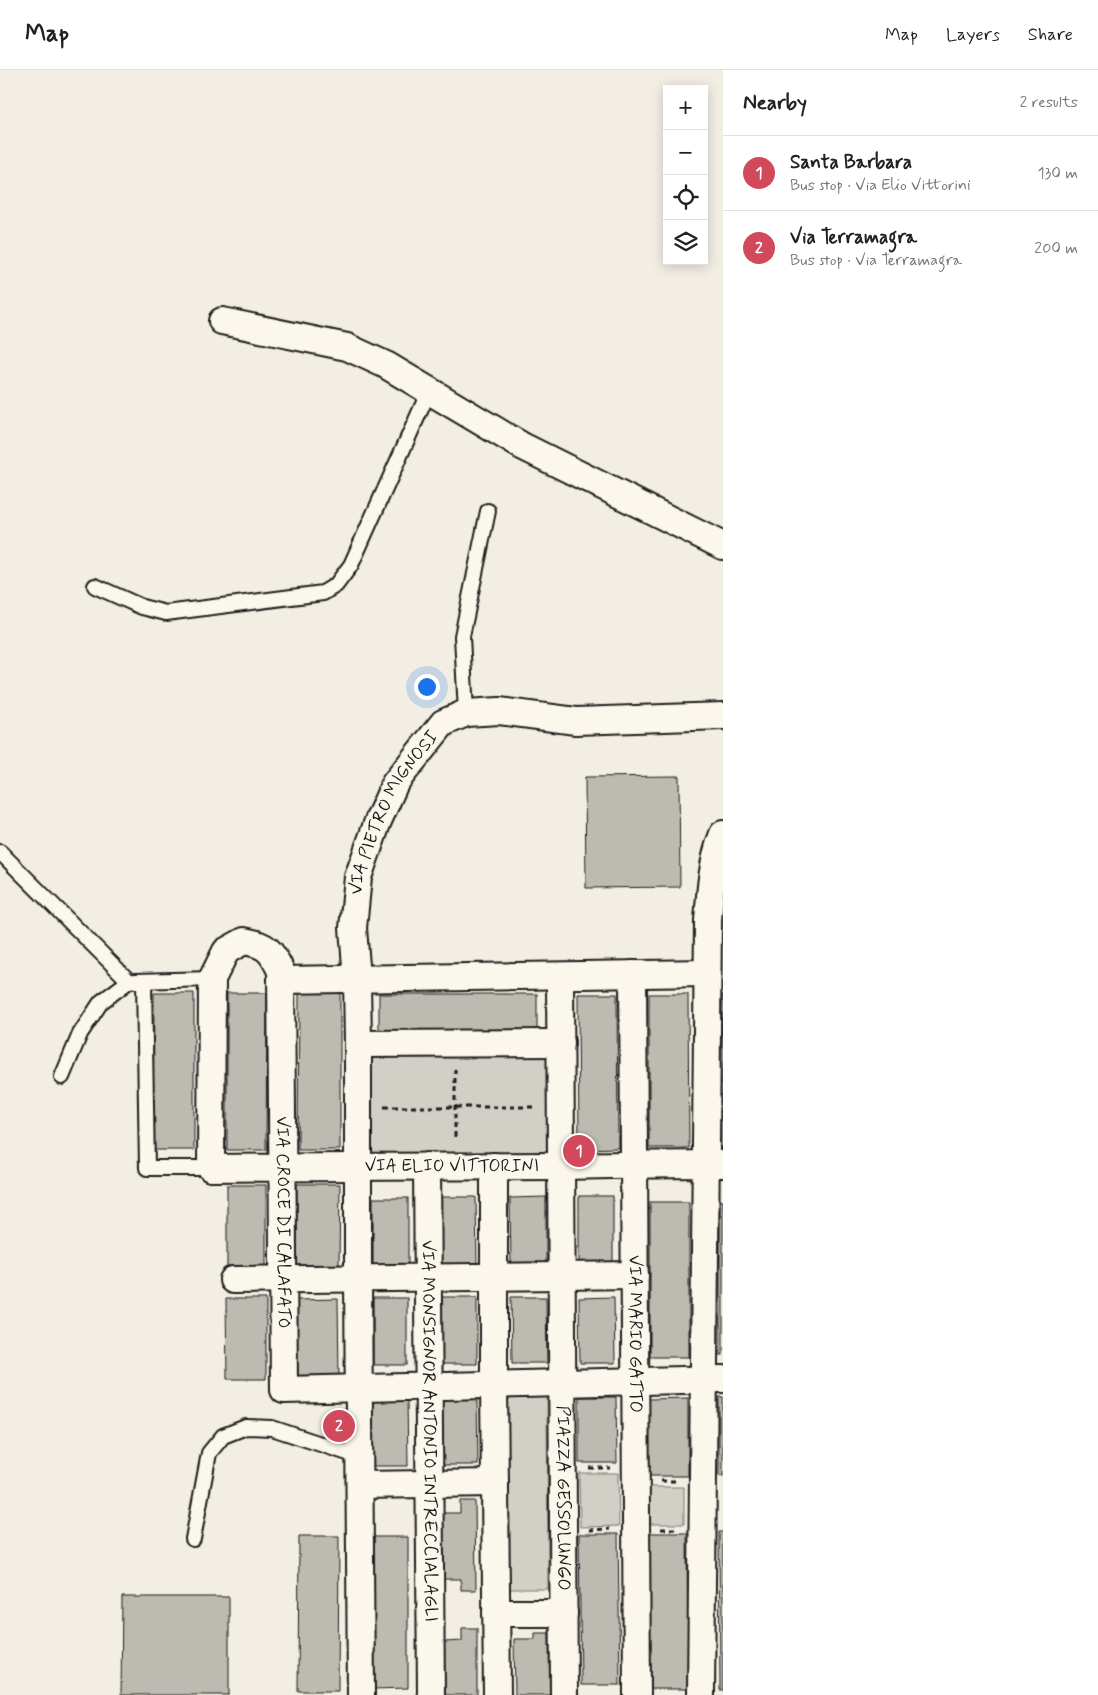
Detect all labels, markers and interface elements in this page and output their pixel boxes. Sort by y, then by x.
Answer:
text: Map [25,19,69,50]
text: Map [885,23,918,47]
text: Layers [946,23,1000,47]
text: Share [1028,23,1073,47]
map controls [663,85,708,265]
button: + [663,85,708,130]
text: Nearby [743,89,807,117]
text: 2 results [1020,92,1078,113]
button: − [663,130,708,175]
text: Santa Barbara [790,150,912,175]
text: 1 [755,163,763,184]
text: 130 m [1037,163,1078,184]
button: locate [663,175,708,220]
text: Bus stop · Via Elio Vittorini [790,175,971,196]
button: layers [663,220,708,265]
text: Via Terramagra [790,225,917,250]
text: 2 [755,238,763,259]
text: 200 m [1034,238,1078,259]
text: Bus stop · Via Terramagra [790,250,962,271]
your location [414,674,440,700]
street label: VIA PIETRO MIGNOSI [344,726,444,896]
street label: VIA CROCE DI CALAFATO [270,1116,296,1329]
pin: 1 [563,1132,595,1170]
street label: VIA ELIO VITTORINI [365,1154,539,1178]
street label: VIA MONSIGNOR ANTONIO INTRECCIALAGLI [416,1240,442,1622]
street label: VIA MARIO GATTO [623,1255,647,1413]
street label: PIAZZA GESSOLUNGO [550,1405,575,1591]
pin: 2 [323,1407,355,1445]

